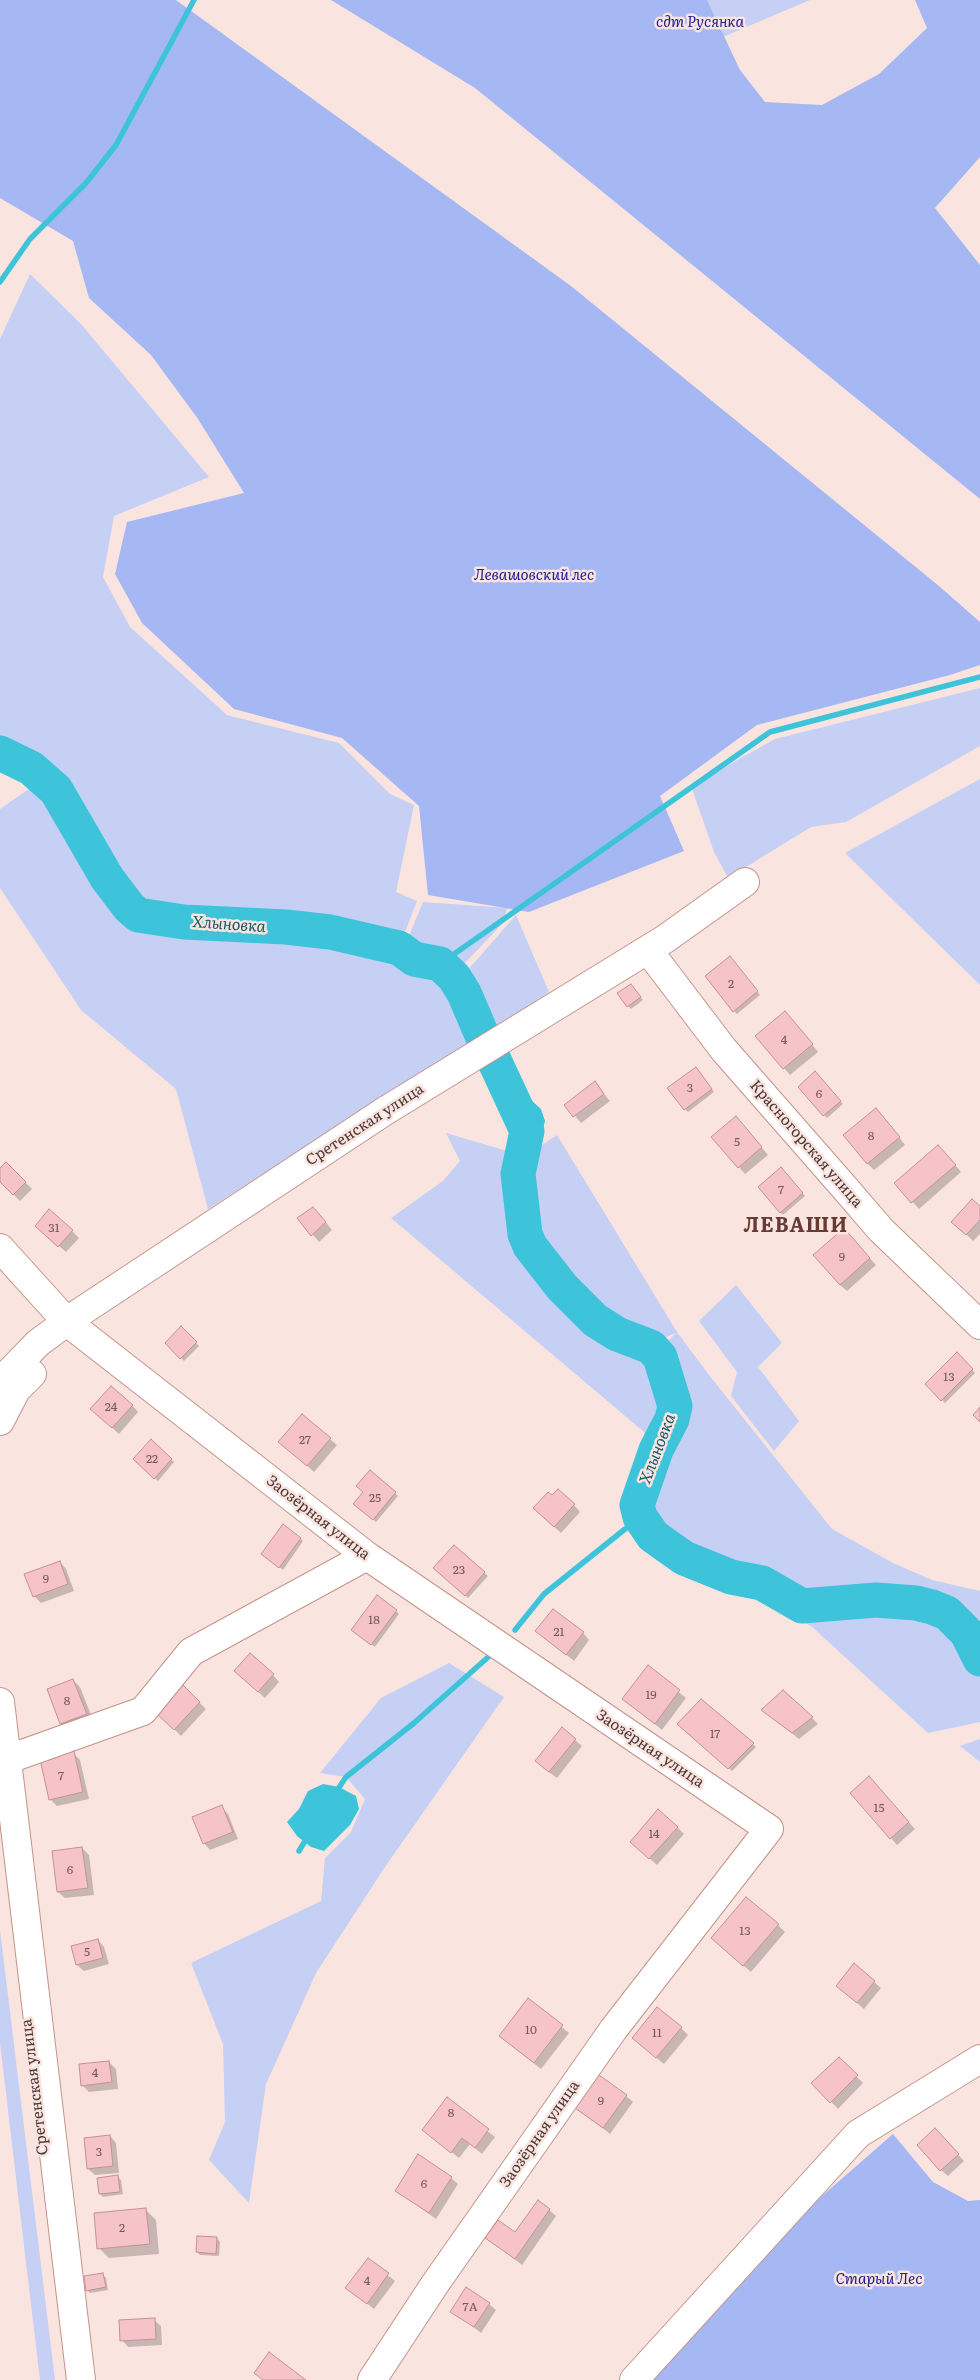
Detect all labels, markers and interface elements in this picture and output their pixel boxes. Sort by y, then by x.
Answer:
park label: сдт Русянка [656,14,744,32]
park label: Левашовский лес [474,567,594,585]
water label: Хлыновка [192,913,266,937]
house number: 2 [728,977,734,991]
house number: 4 [781,1033,787,1047]
street label: Красногорская улица [746,1077,866,1211]
street label: Сретенская улица [303,1080,427,1170]
house number: 3 [687,1081,693,1095]
house number: 6 [816,1087,822,1101]
house number: 8 [868,1129,874,1143]
house number: 5 [734,1135,740,1149]
house number: 7 [778,1183,784,1197]
district label: ЛЕВАШИ [743,1214,849,1238]
house number: 31 [48,1221,60,1235]
house number: 9 [839,1250,845,1264]
house number: 13 [943,1370,955,1384]
house number: 24 [105,1400,117,1414]
water label: Хлыновка [636,1411,680,1487]
house number: 27 [299,1433,311,1447]
house number: 22 [146,1452,158,1466]
street label: Заозёрная улица [263,1472,373,1564]
house number: 25 [369,1491,381,1505]
house number: 23 [453,1563,465,1577]
house number: 9 [43,1572,49,1586]
house number: 18 [368,1613,380,1627]
house number: 21 [554,1625,564,1639]
house number: 19 [645,1688,657,1702]
house number: 8 [64,1694,70,1708]
street label: Заозёрная улица [593,1706,707,1792]
house number: 17 [710,1727,720,1741]
house number: 7 [58,1769,64,1783]
house number: 15 [874,1801,884,1815]
house number: 14 [648,1827,660,1841]
house number: 6 [67,1863,73,1877]
house number: 13 [739,1924,751,1938]
house number: 5 [84,1945,90,1959]
street label: Сретенская улица [18,2018,52,2156]
house number: 10 [525,2023,537,2037]
house number: 11 [652,2026,662,2040]
house number: 4 [92,2066,98,2080]
street label: Заозёрная улица [496,2077,584,2191]
house number: 9 [598,2094,604,2108]
house number: 8 [448,2106,454,2120]
house number: 3 [96,2145,102,2159]
house number: 6 [421,2177,427,2191]
house number: 2 [119,2221,125,2235]
park label: Старый Лес [836,2271,922,2289]
house number: 4 [364,2274,370,2288]
house number: 7А [463,2300,477,2314]

